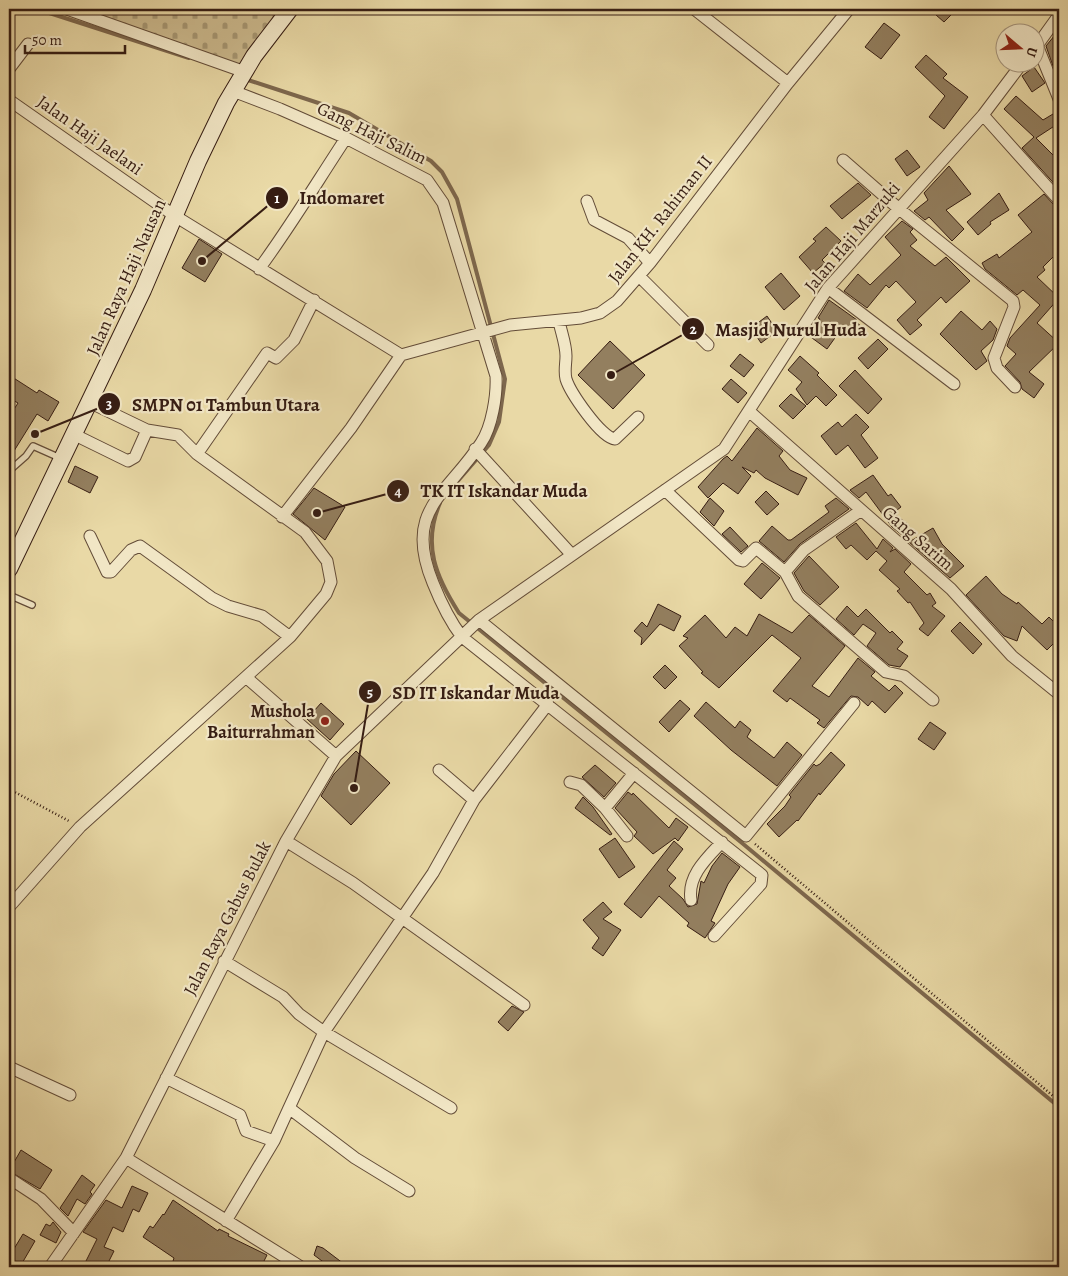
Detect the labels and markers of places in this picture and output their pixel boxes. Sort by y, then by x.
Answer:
callout: Indomaret [265,181,395,215]
callout: Masjid Nurul Huda [680,312,877,346]
callout: SMPN 01 Tambun Utara [97,387,330,421]
callout: TK IT Iskandar Muda [386,474,598,508]
callout: SD IT Iskandar Muda [357,675,570,709]
place label: Mushola Baiturrahman [207,699,315,744]
marker: Mushola Baiturrahman [319,715,331,727]

